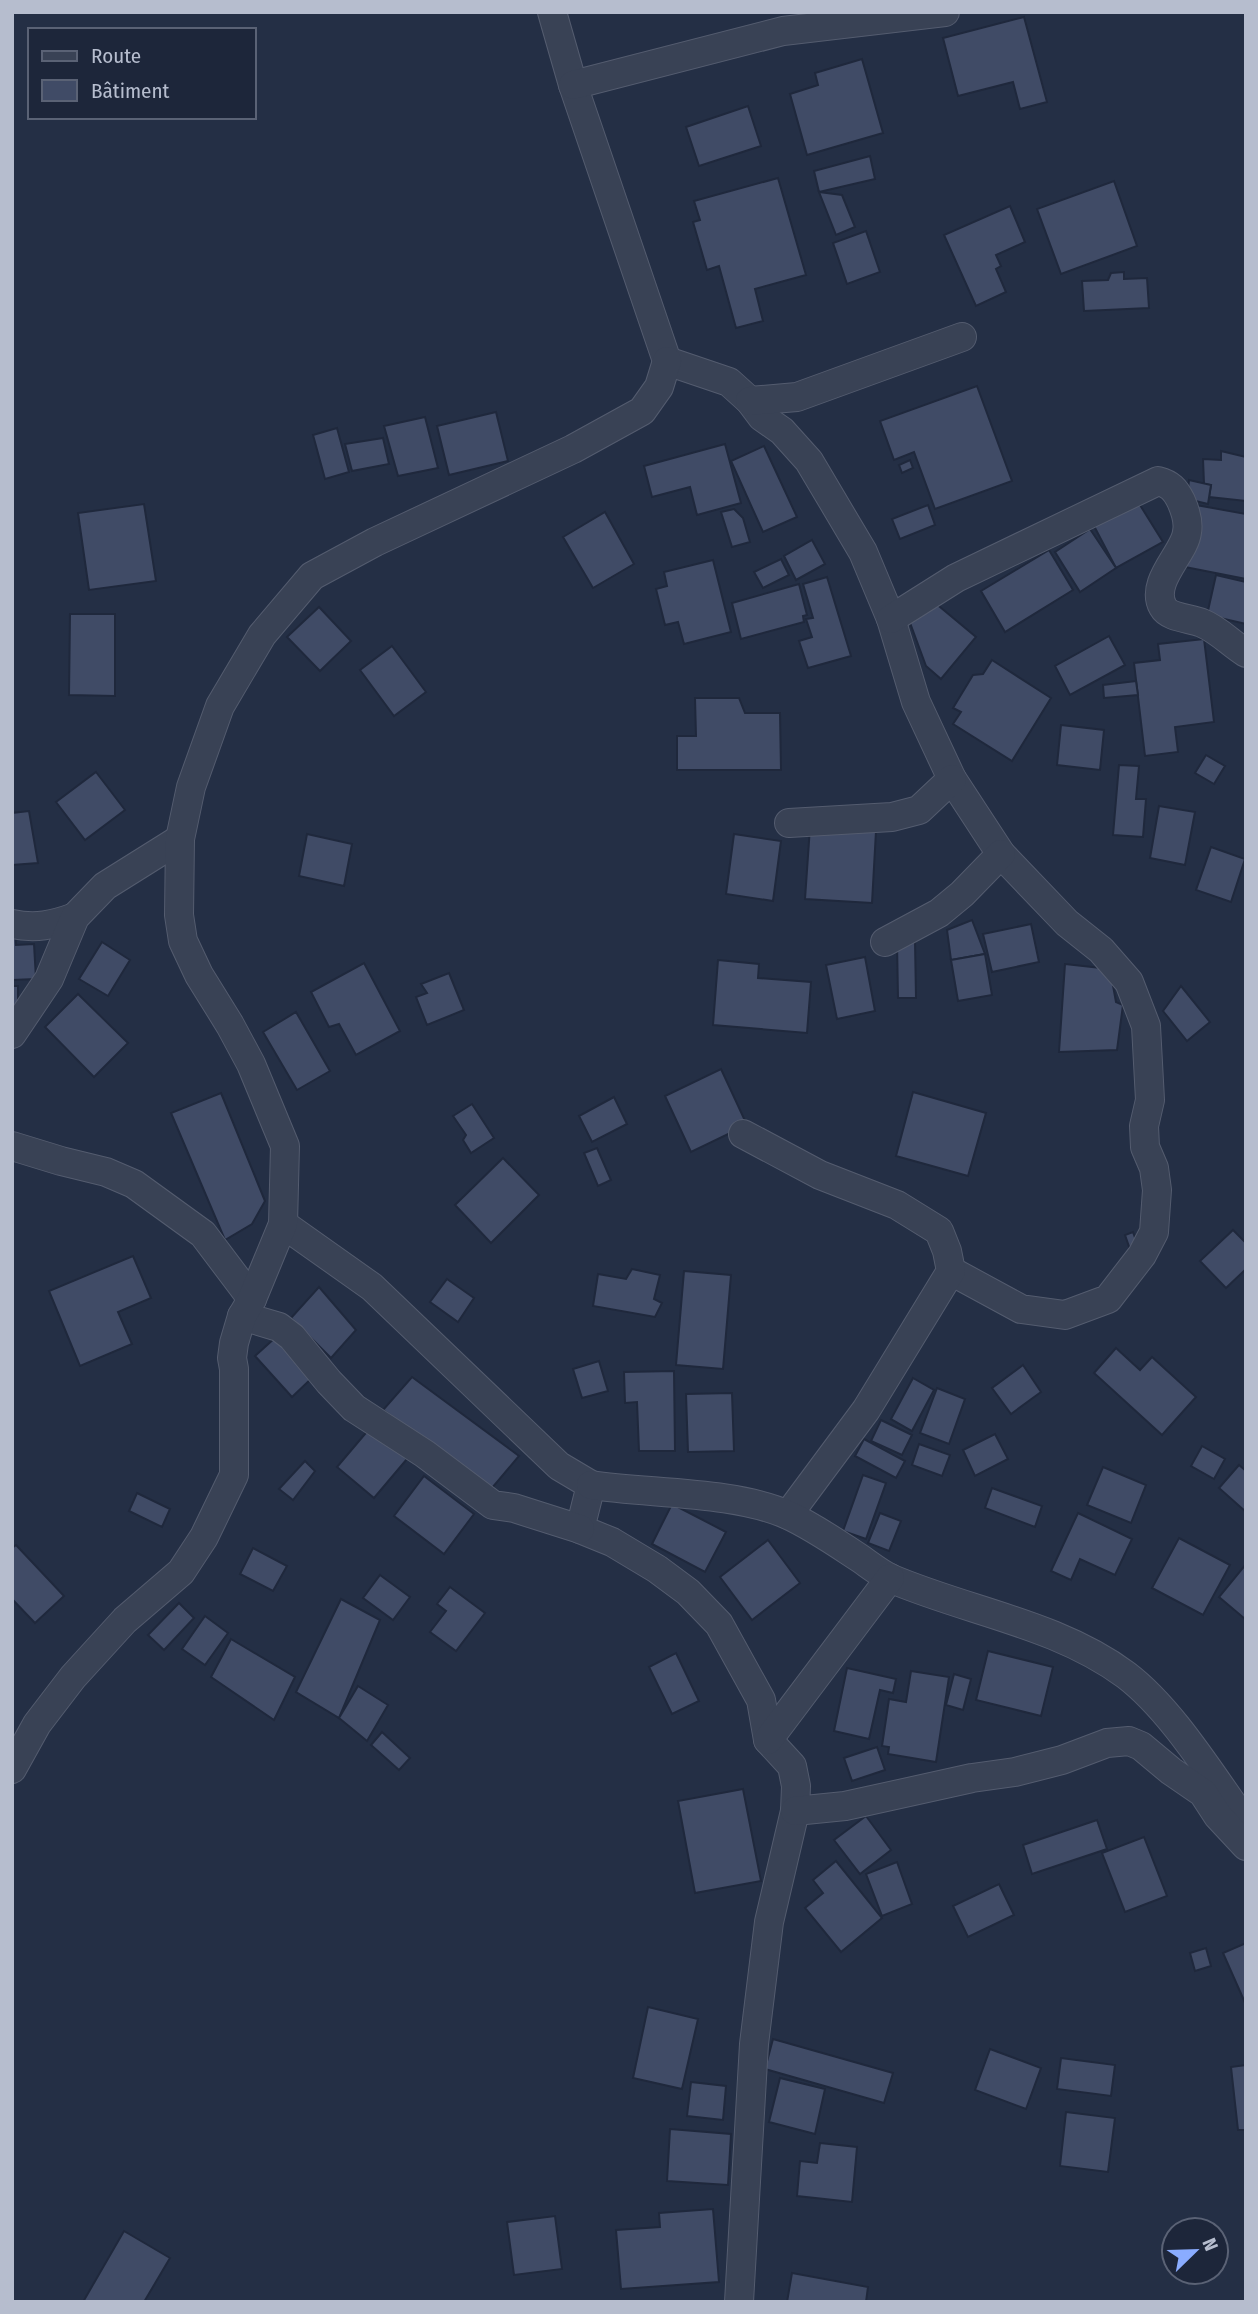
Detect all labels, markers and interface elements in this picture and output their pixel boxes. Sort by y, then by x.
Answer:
legend [28,28,256,119]
text: Route [91,43,141,69]
text: Bâtiment [91,78,170,104]
north arrow [1160,2216,1230,2286]
text: N [1197,2235,1223,2254]

